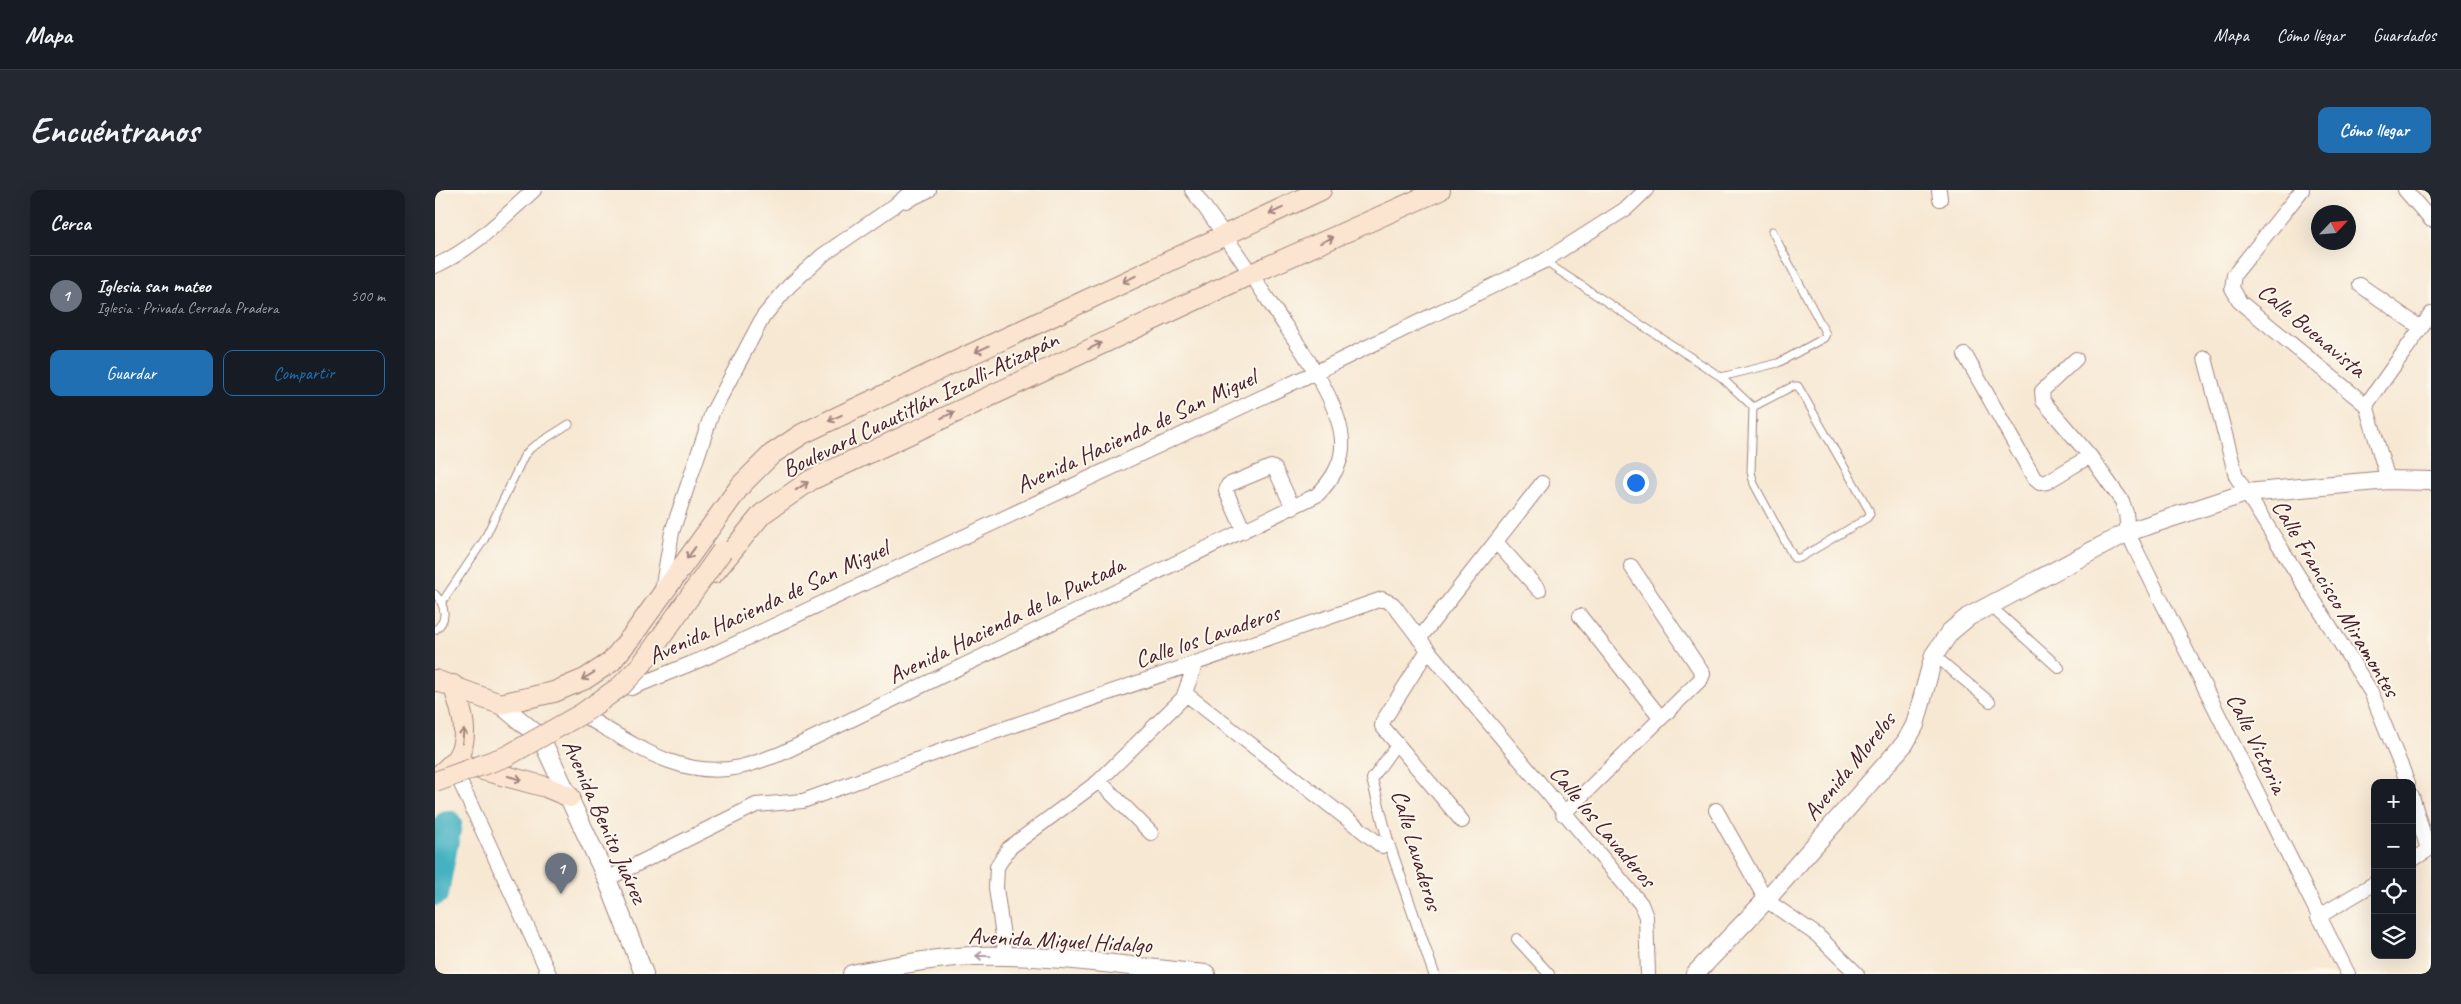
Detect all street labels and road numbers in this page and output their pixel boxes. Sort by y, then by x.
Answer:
street label: Calle Buenavista [2252,276,2373,385]
street label: Boulevard Cuautitlán Izcalli-Atizapán [777,323,1064,484]
street label: Avenida Hacienda de San Miguel [1011,360,1264,500]
street label: Calle Francisco Miramontes [2265,494,2408,704]
street label: Avenida Hacienda de San Miguel [643,531,896,671]
street label: Avenida Hacienda de la Puntada [883,549,1131,690]
street label: Calle los Lavaderos [1131,597,1285,675]
street label: Calle Victoria [2220,688,2295,800]
street label: Avenida Morelos [1796,704,1903,826]
street label: Avenida Benito Juárez [555,734,655,910]
street label: Calle los Lavaderos [1543,759,1664,895]
street label: Calle Lavaderos [1384,786,1450,916]
street label: Avenida Miguel Hidalgo [968,920,1154,960]

